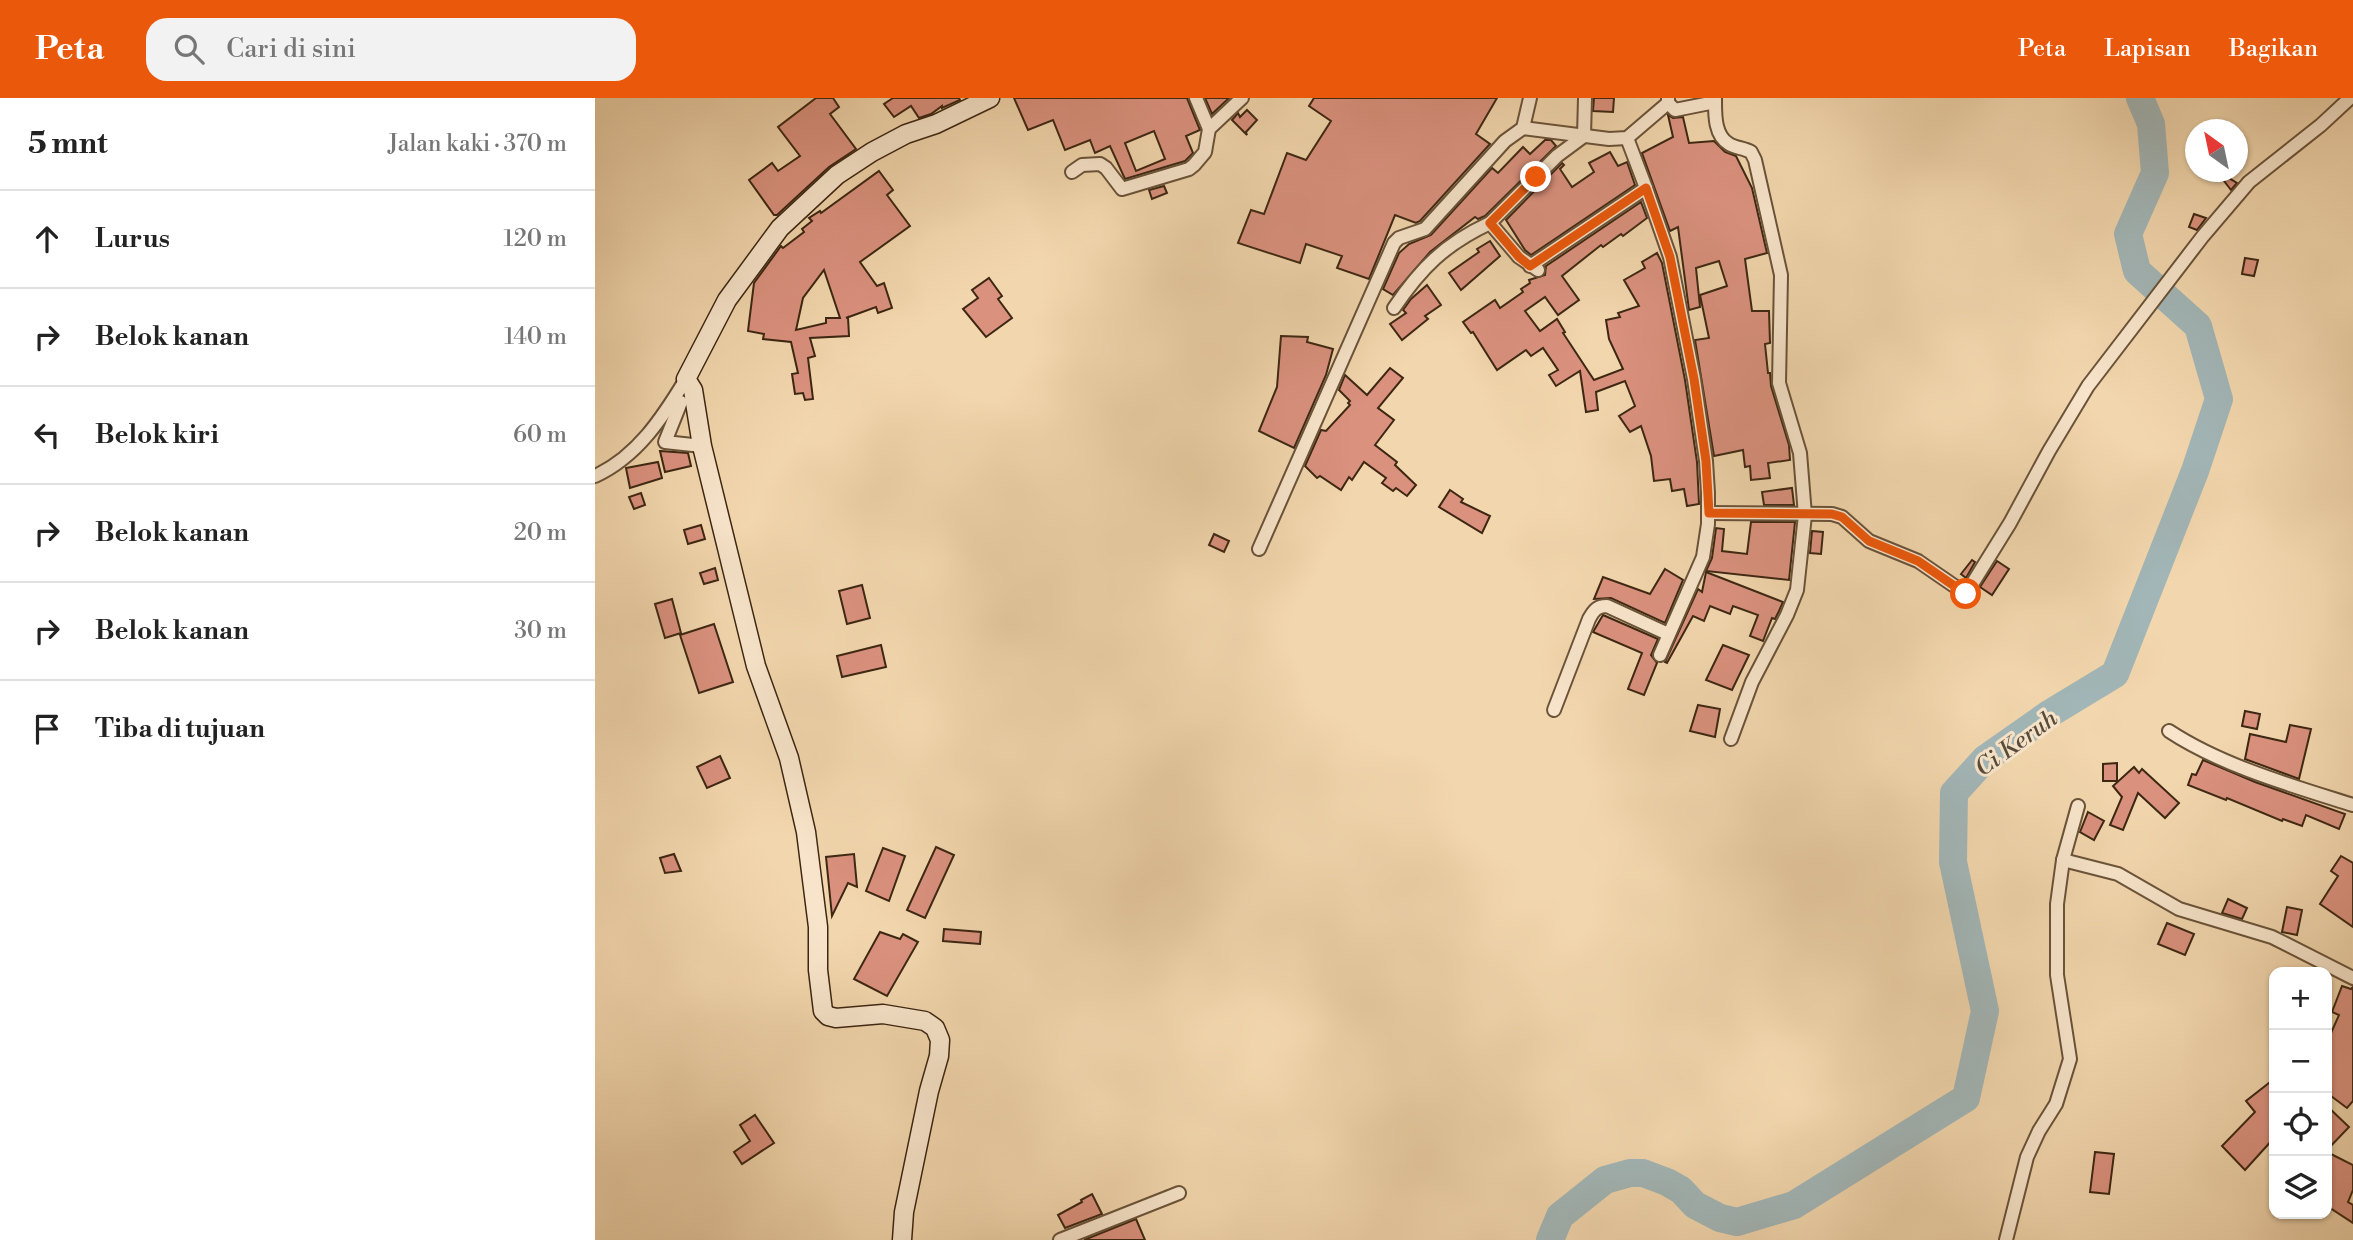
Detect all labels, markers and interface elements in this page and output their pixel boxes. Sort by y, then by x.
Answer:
search box [146,18,636,81]
text: Peta [35,29,104,70]
icon: search [170,30,208,68]
text: Cari di sini [226,33,356,65]
text: Peta [2018,34,2066,64]
text: Lapisan [2104,34,2191,64]
text: Bagikan [2229,34,2318,64]
north arrow [2185,119,2248,182]
text: 5 mnt [28,125,108,163]
text: Jalan kaki · 370 m [388,130,567,158]
route end [1520,161,1551,192]
icon: ahead [28,220,66,258]
text: Lurus [95,223,170,255]
text: 120 m [503,225,567,253]
icon: right [28,318,66,356]
text: Belok kanan [95,321,249,353]
text: 140 m [504,323,567,351]
icon: left [28,416,66,454]
text: Belok kiri [95,419,219,451]
text: 60 m [513,421,567,449]
icon: right [28,514,66,552]
text: Belok kanan [95,517,249,549]
text: 20 m [514,519,567,547]
route start [1950,578,1981,609]
icon: right [28,612,66,650]
text: Belok kanan [95,615,249,647]
text: 30 m [514,617,567,645]
water label: Ci Keruh [1969,703,2064,784]
icon: arrive [28,710,66,748]
text: Tiba di tujuan [95,713,265,745]
map controls [2269,967,2332,1219]
button: + [2269,967,2332,1030]
button: − [2269,1030,2332,1093]
button: locate [2269,1093,2332,1156]
button: layers [2269,1156,2332,1219]

